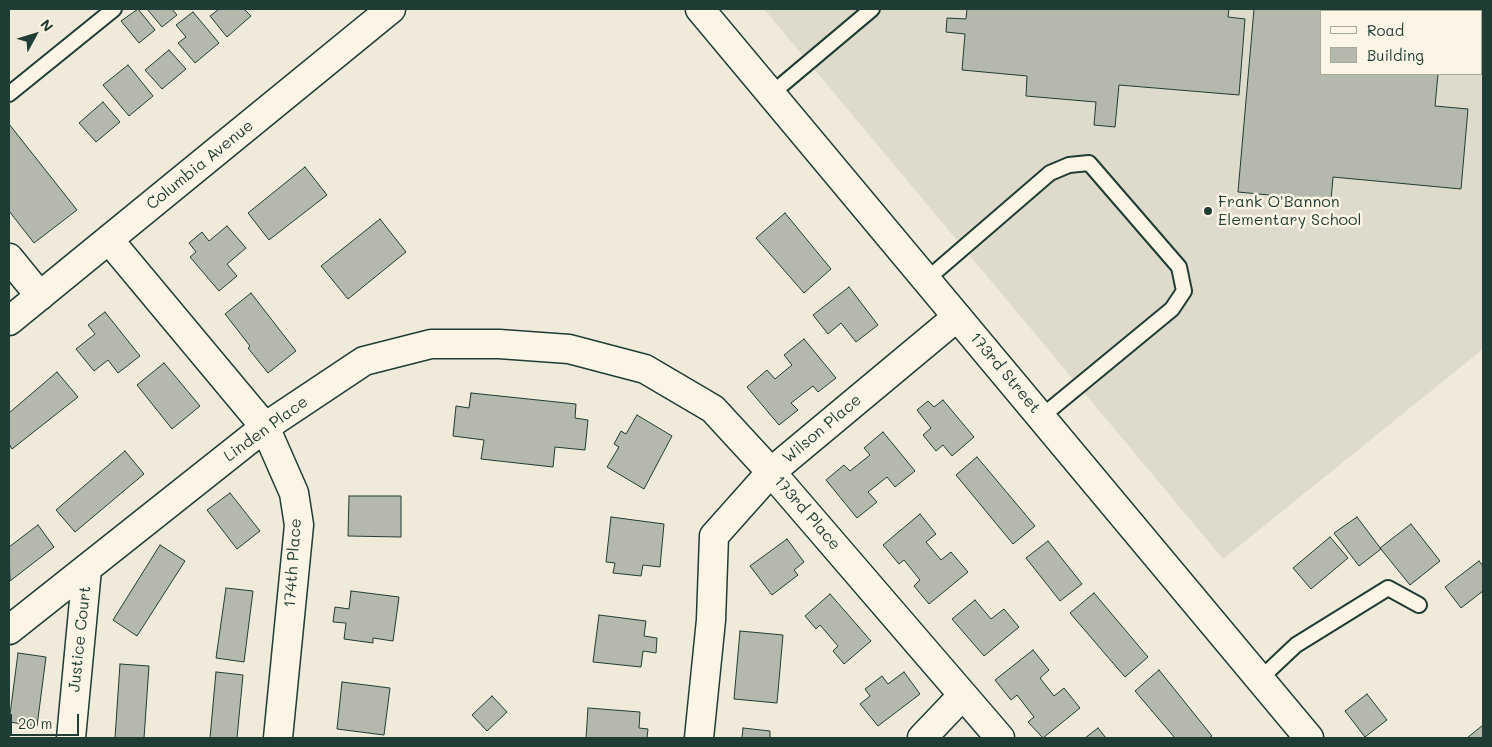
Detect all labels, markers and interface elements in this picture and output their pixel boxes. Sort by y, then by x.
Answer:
north arrow [10,10,60,60]
legend [1320,10,1482,75]
text: N [36,15,58,35]
text: Road [1367,20,1404,40]
text: Building [1367,45,1424,65]
street label: Columbia Avenue [143,116,257,214]
place label: Frank O'Bannon Elementary School [1218,192,1362,230]
marker: Frank O'Bannon Elementary School [1202,205,1214,217]
street label: 173rd Street [966,329,1044,417]
street label: Wilson Place [779,390,865,468]
street label: Linden Place [220,392,312,466]
street label: 173rd Place [770,472,844,554]
street label: 174th Place [280,518,306,608]
street label: Justice Court [65,585,95,693]
scale bar [12,704,81,736]
text: 20 m [18,713,52,733]

